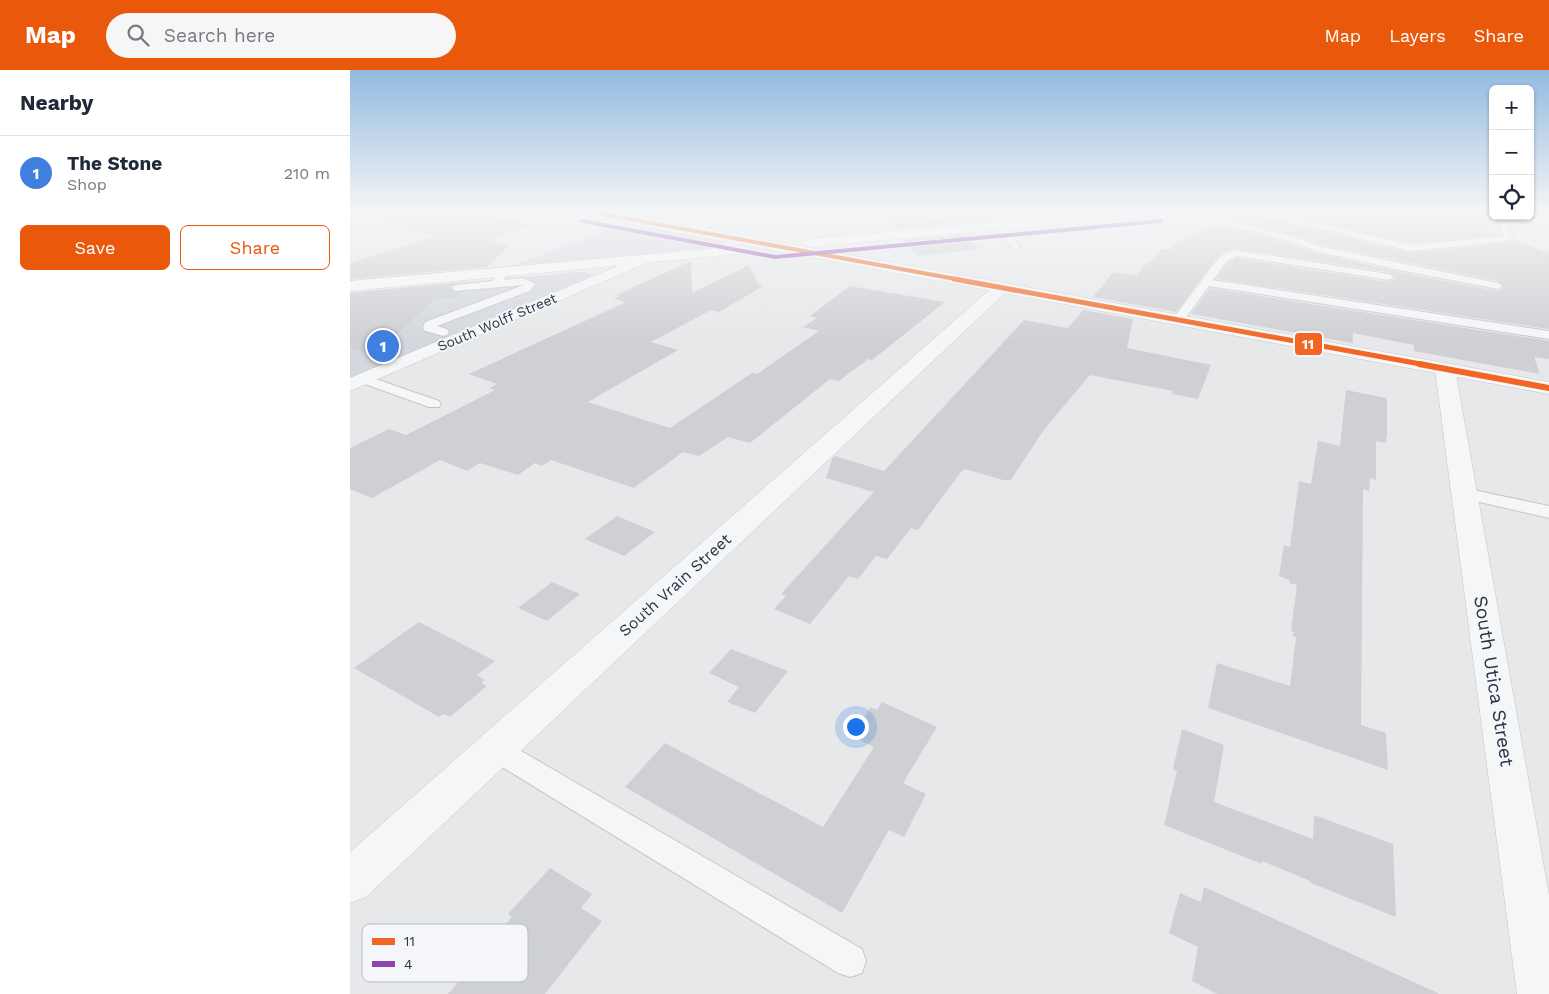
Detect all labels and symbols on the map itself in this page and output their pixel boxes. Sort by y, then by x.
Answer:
street label: South Wolff Street [435,290,559,354]
pin: 1 [367,327,399,365]
line badge: 11 [1294,332,1323,356]
text: 11 [1302,336,1314,352]
street label: South Vrain Street [615,530,735,640]
street label: South Utica Street [1469,594,1519,768]
your location [843,714,869,740]
legend [362,924,528,982]
text: 11 [404,933,415,949]
text: 4 [404,956,413,972]

